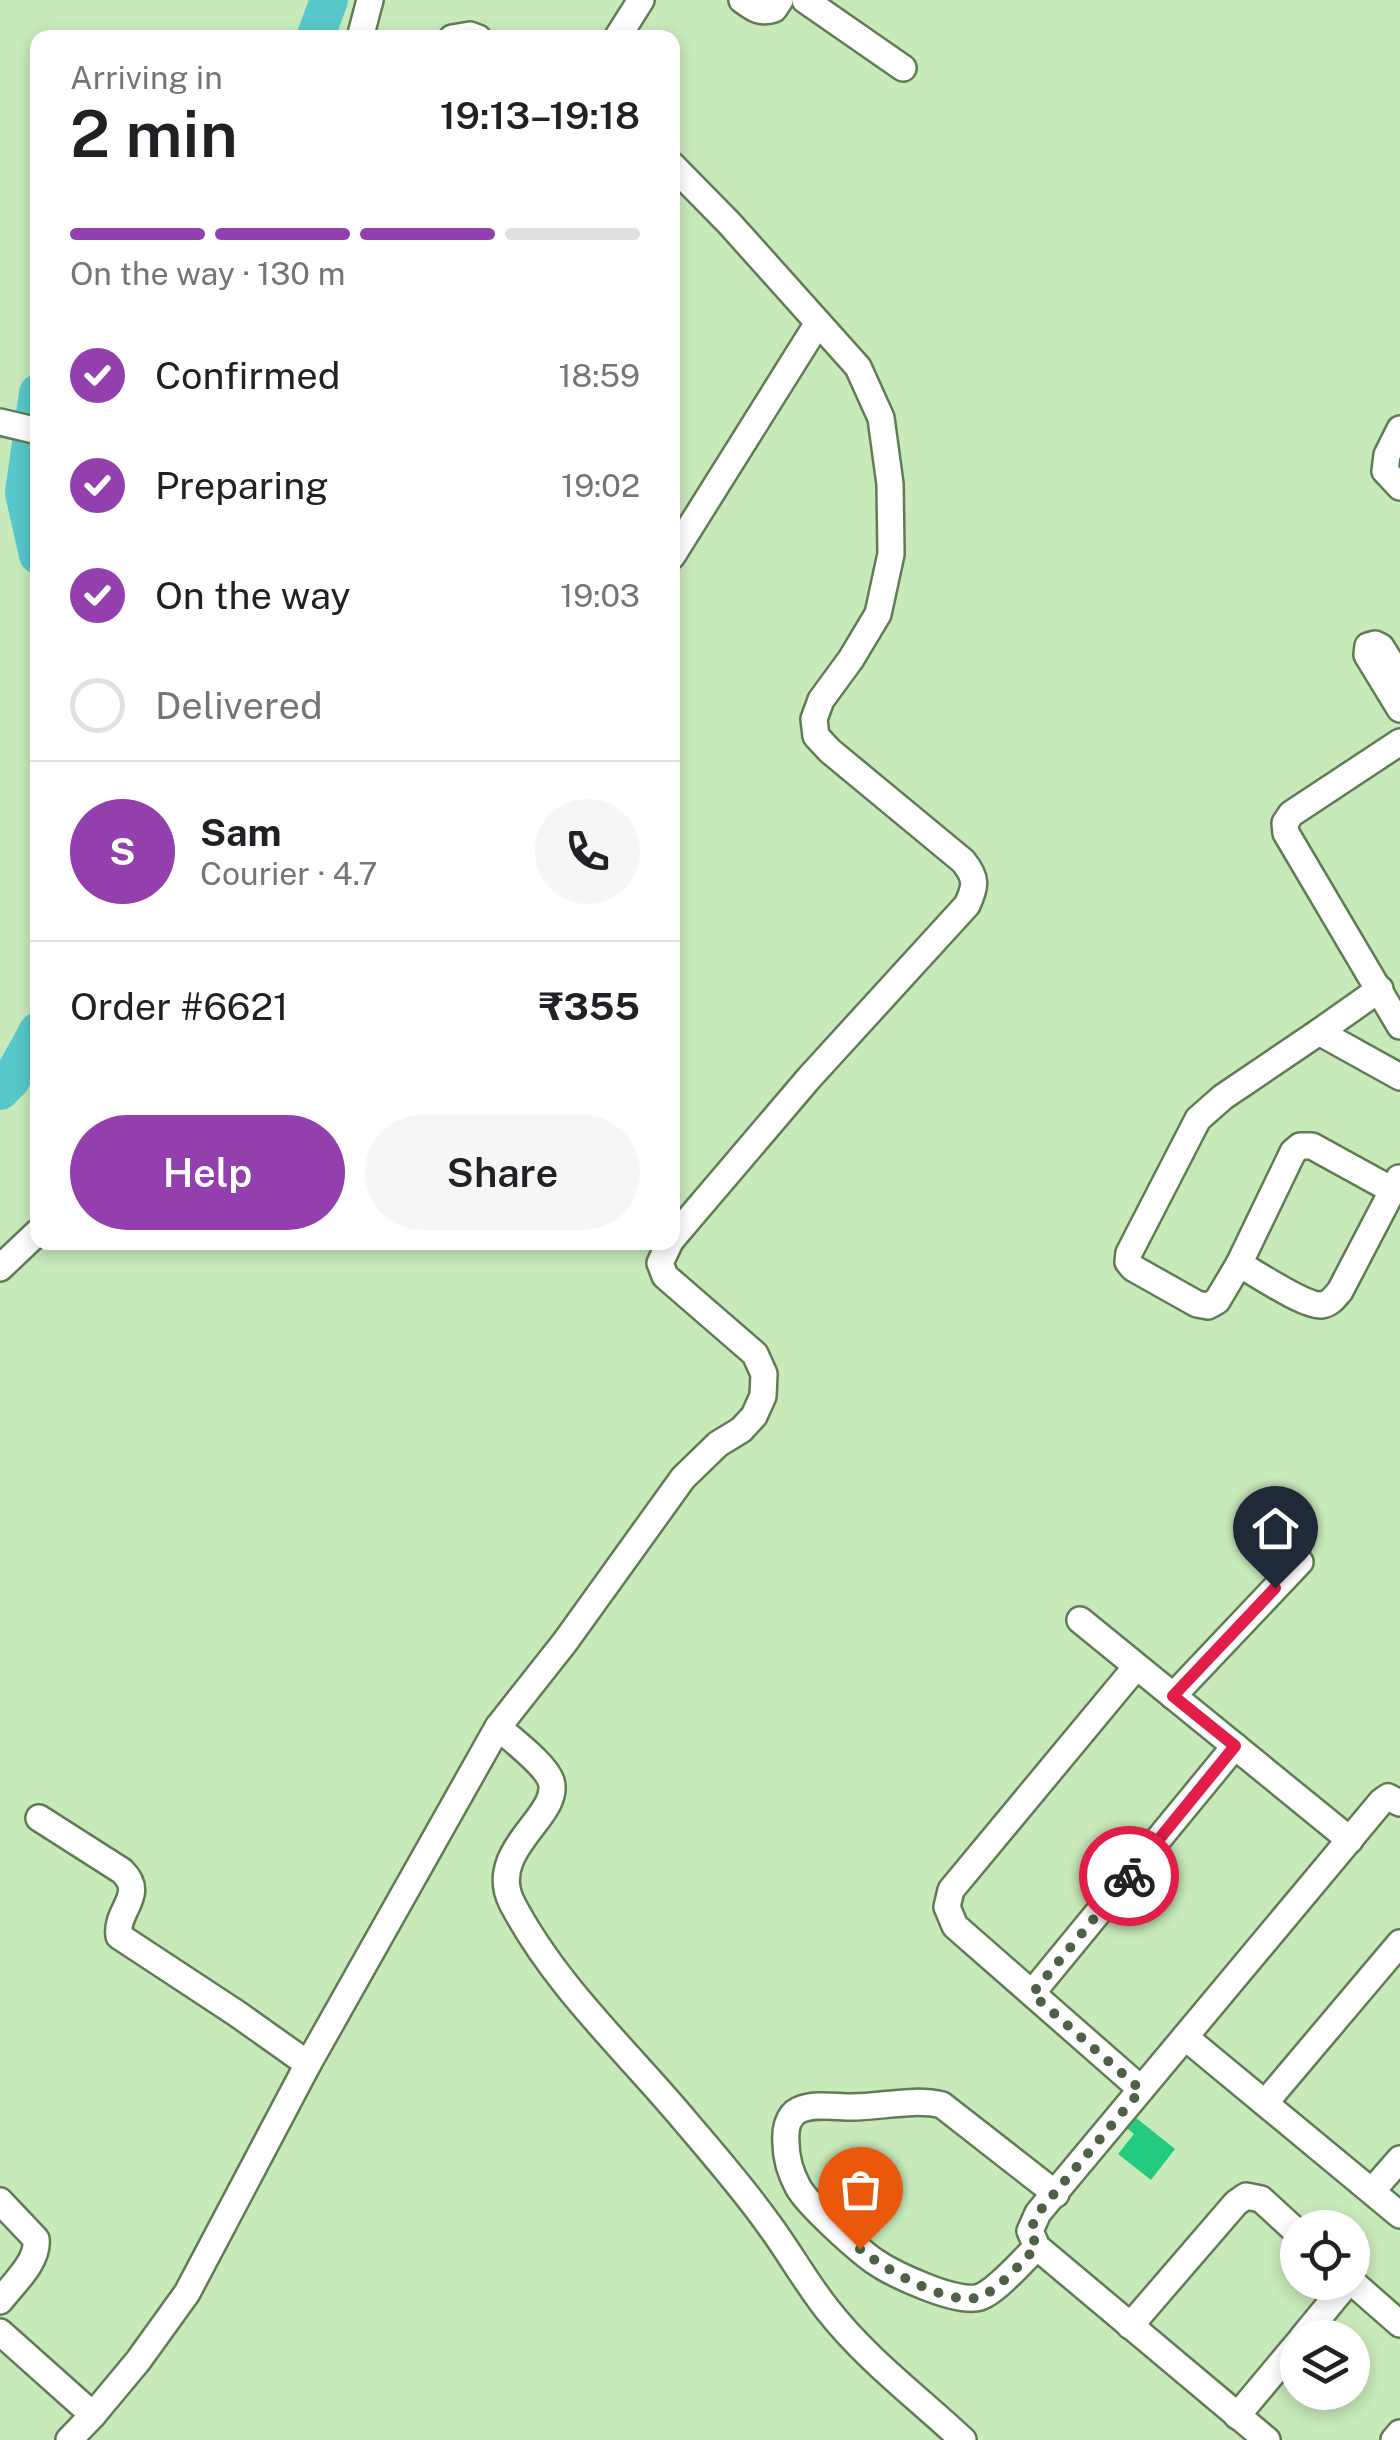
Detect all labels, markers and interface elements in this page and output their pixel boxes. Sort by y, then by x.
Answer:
text: Arriving in [70,59,223,96]
text: 19:13–19:18 [440,93,640,138]
text: 2 min [70,95,238,172]
text: On the way · 130 m [70,255,345,292]
icon: check [70,348,125,403]
text: Confirmed [155,353,340,398]
text: 18:59 [559,357,640,394]
icon: check [70,458,125,513]
text: Preparing [155,463,329,508]
text: 19:02 [561,467,640,504]
icon: check [70,568,125,623]
text: On the way [155,573,351,618]
text: 19:03 [560,577,640,614]
text: Delivered [155,683,323,728]
button: phone [535,799,640,904]
text: Sam [200,810,282,855]
text: S [109,829,136,874]
text: Courier · 4.7 [200,855,377,892]
text: Order #6621 [70,984,289,1029]
text: ₹355 [539,984,640,1029]
button: Help [70,1115,345,1230]
button: Share [365,1115,640,1230]
pin [1233,1486,1318,1589]
icon: home [1248,1501,1303,1556]
courier [1079,1826,1179,1926]
icon: bike [1102,1849,1157,1904]
pin [818,2147,903,2250]
icon: bag [833,2162,888,2217]
map controls [1280,2210,1370,2410]
button: locate [1280,2210,1370,2300]
button: layers [1280,2320,1370,2410]

